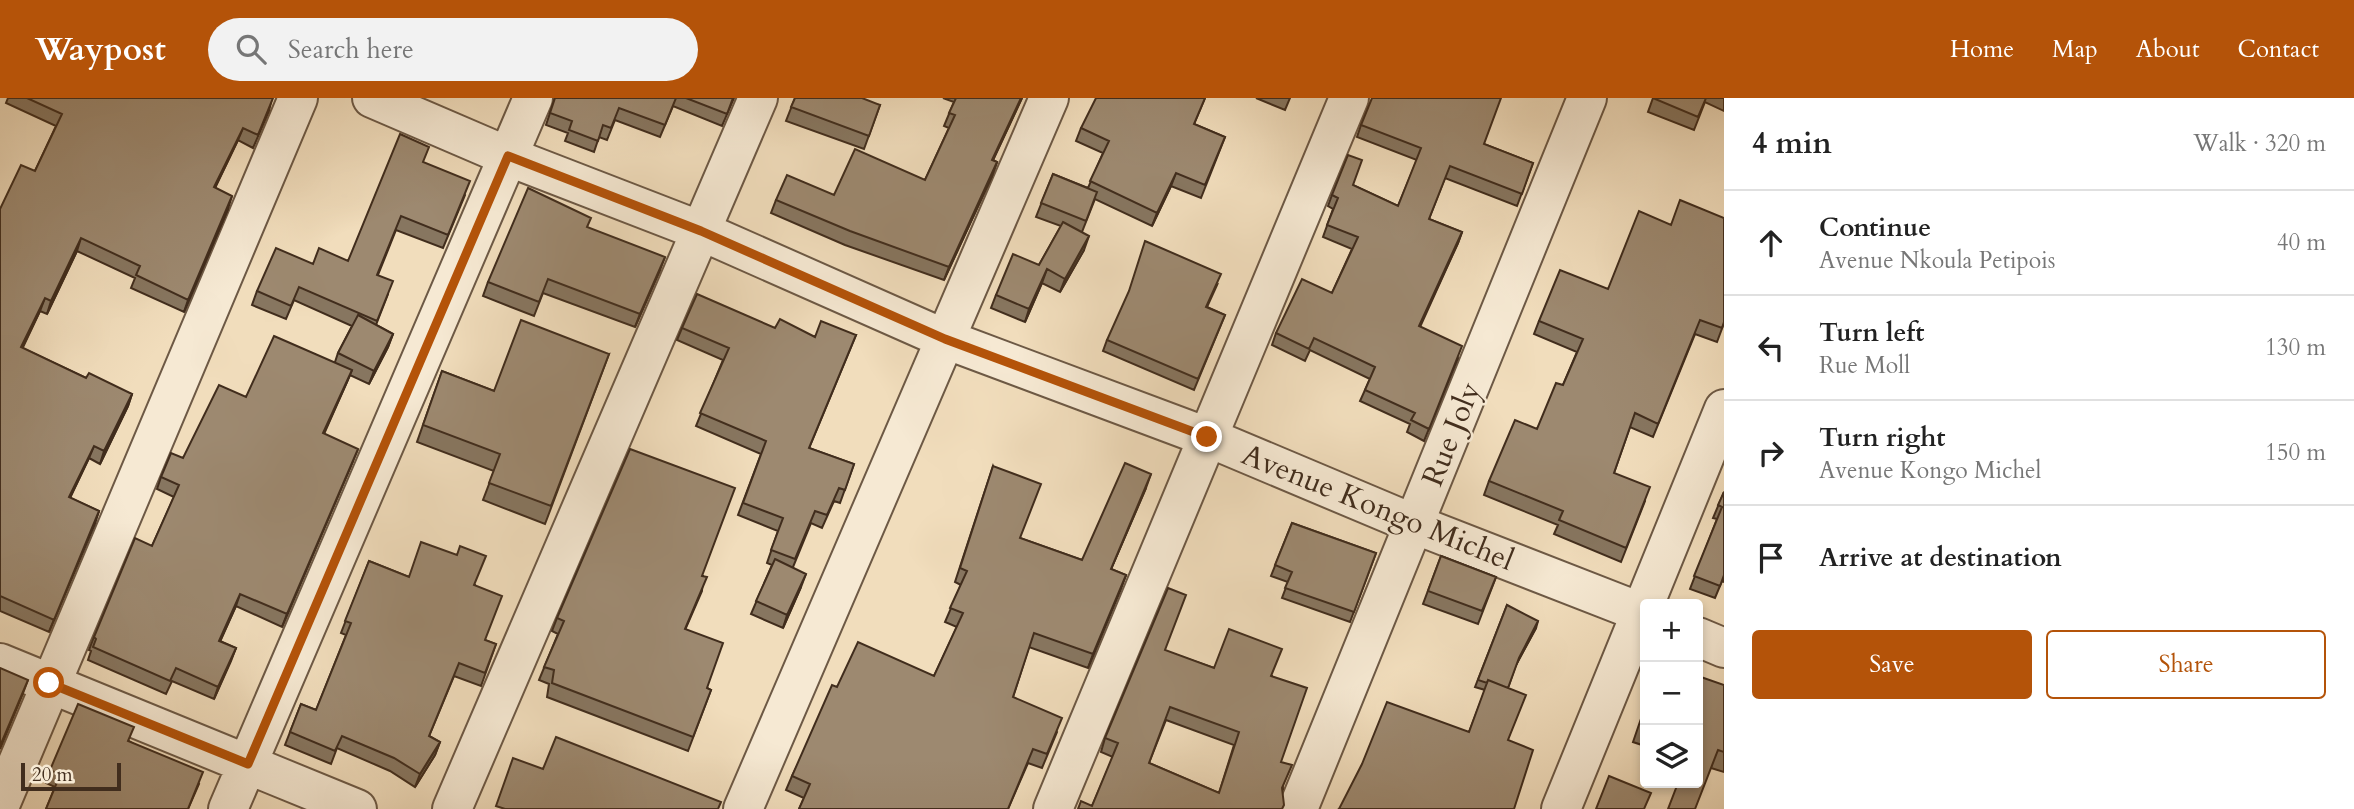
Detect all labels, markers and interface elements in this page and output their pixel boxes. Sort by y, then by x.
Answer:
search box [208,18,698,81]
text: Waypost [35,27,166,72]
icon: search [232,30,270,68]
text: Search here [288,32,414,67]
text: Home [1950,33,2014,66]
text: Map [2052,33,2098,66]
text: About [2136,33,2200,66]
text: Contact [2238,33,2319,66]
text: 4 min [1752,123,1832,164]
text: Walk · 320 m [2193,128,2326,159]
text: Continue [1819,210,1931,245]
icon: ahead [1752,224,1790,262]
text: 40 m [2277,227,2326,258]
text: Avenue Nkoula Petipois [1819,245,2055,276]
text: Turn left [1819,315,1924,350]
icon: left [1752,329,1790,367]
text: 130 m [2265,332,2326,363]
text: Rue Moll [1819,350,1910,381]
street label: Rue Joly [1412,376,1491,492]
text: Turn right [1819,420,1946,455]
route end [1191,421,1222,452]
street label: Avenue Kongo Michel [1236,434,1520,581]
icon: right [1752,434,1790,472]
text: 150 m [2265,437,2326,468]
text: Avenue Kongo Michel [1819,455,2041,486]
icon: arrive [1752,539,1790,577]
text: Arrive at destination [1819,540,2062,575]
map controls [1640,599,1703,788]
button: + [1640,599,1703,662]
button: Save [1752,630,2032,699]
button: Share [2046,630,2326,699]
button: − [1640,662,1703,725]
route start [33,667,64,698]
button: layers [1640,725,1703,788]
scale bar [21,760,121,792]
text: 20 m [32,762,73,788]

